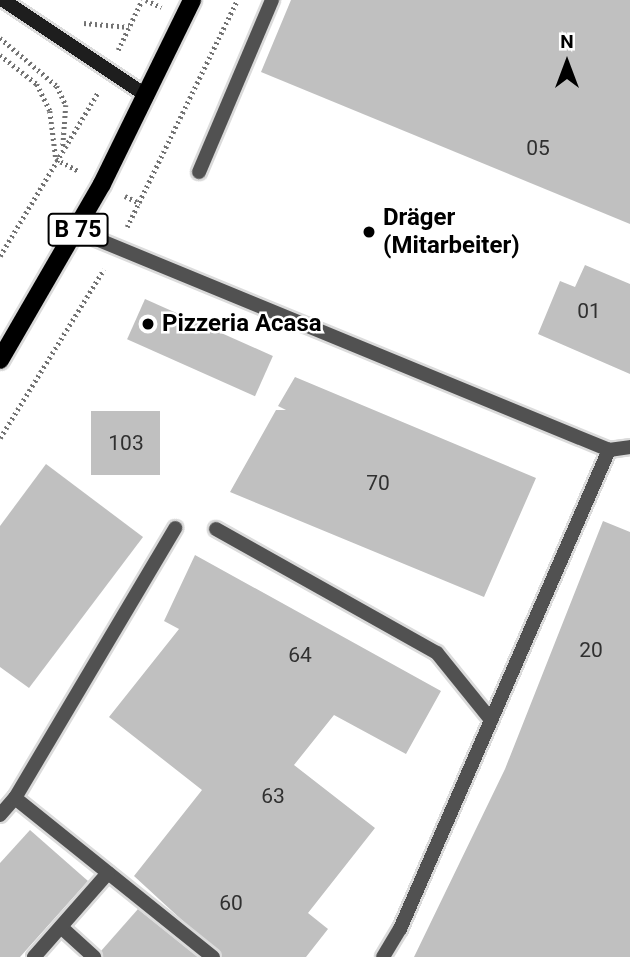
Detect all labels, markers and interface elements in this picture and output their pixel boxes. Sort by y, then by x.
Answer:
north arrow [532,28,602,98]
text: N [560,30,574,53]
house number: 05 [526,135,550,161]
place label: Dräger (Mitarbeiter) [383,204,520,260]
road number: B 75 [46,210,110,249]
marker: Dräger (Mitarbeiter) [361,224,377,240]
house number: 01 [577,298,601,324]
place label: Pizzeria Acasa [162,310,322,338]
marker: Pizzeria Acasa [140,316,156,332]
house number: 103 [108,430,144,456]
house number: 70 [366,470,390,496]
house number: 20 [579,637,603,663]
house number: 64 [288,642,312,668]
house number: 63 [261,783,285,809]
house number: 60 [219,890,243,916]

